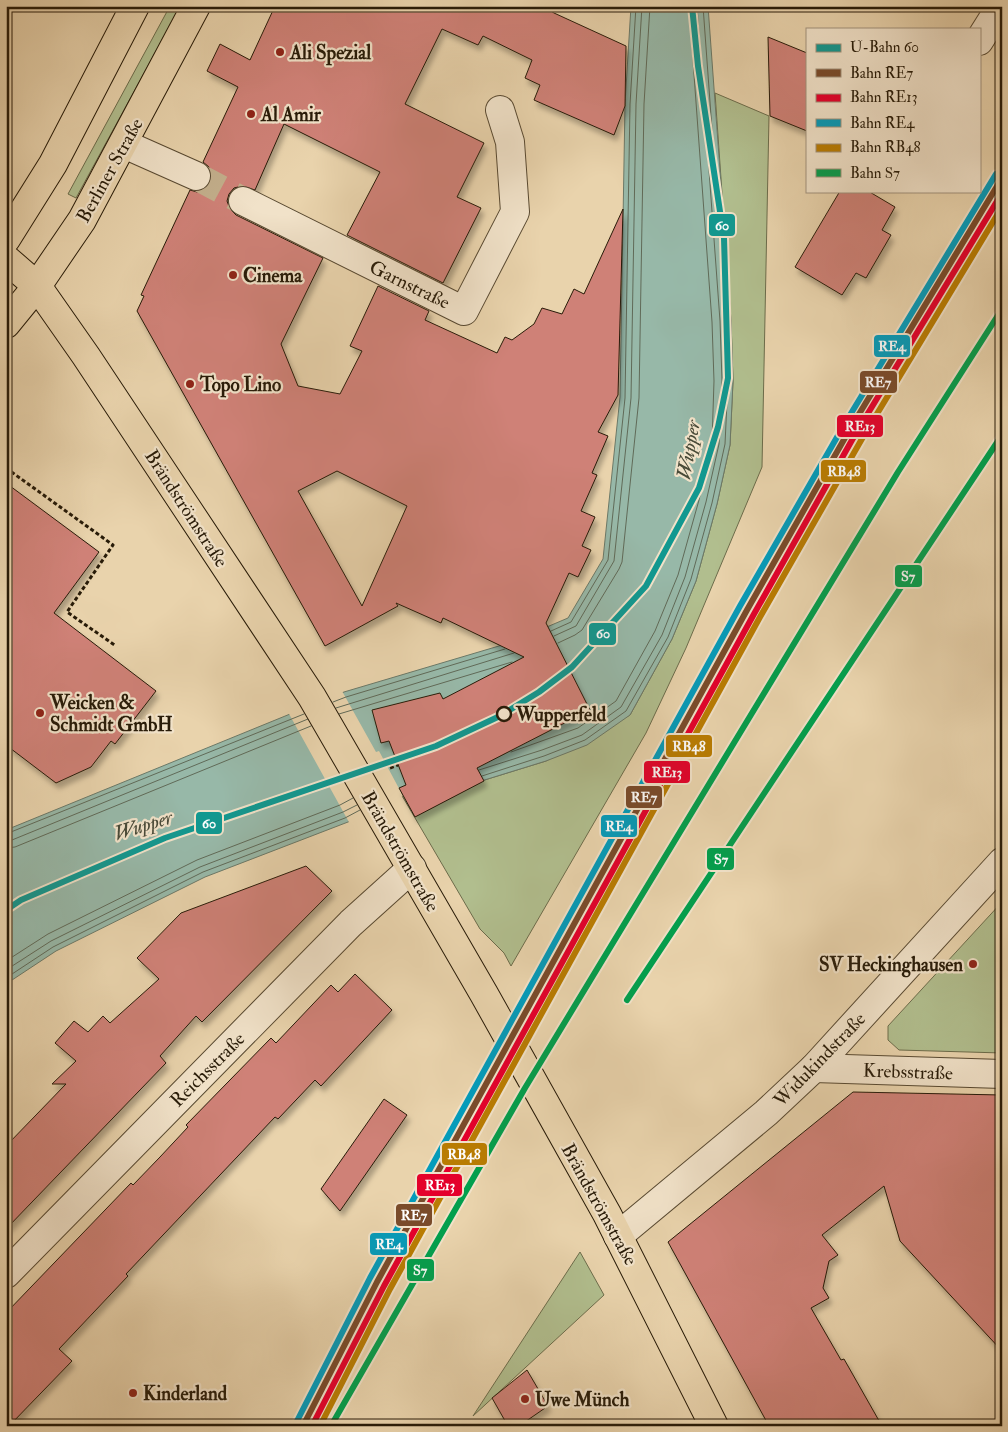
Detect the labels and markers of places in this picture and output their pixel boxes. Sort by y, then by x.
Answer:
place label: Ali Spezial [289,41,371,66]
marker: Ali Spezial [274,46,286,58]
place label: Al Amir [260,103,322,127]
marker: Al Amir [245,108,257,120]
place label: Cinema [243,264,303,288]
marker: Cinema [227,269,239,281]
place label: Topo Lino [199,373,281,398]
marker: Topo Lino [184,378,196,390]
place label: Weicken & Schmidt GmbH [49,691,173,737]
place label: Wupperfeld [515,703,607,728]
marker: Wupperfeld [496,706,512,722]
marker: Weicken & Schmidt GmbH [34,707,46,719]
place label: SV Heckinghausen [819,953,963,978]
marker: SV Heckinghausen [967,958,979,970]
place label: Kinderland [143,1382,228,1406]
marker: Kinderland [127,1387,139,1399]
place label: Uwe Münch [535,1388,629,1412]
marker: Uwe Münch [519,1393,531,1405]

